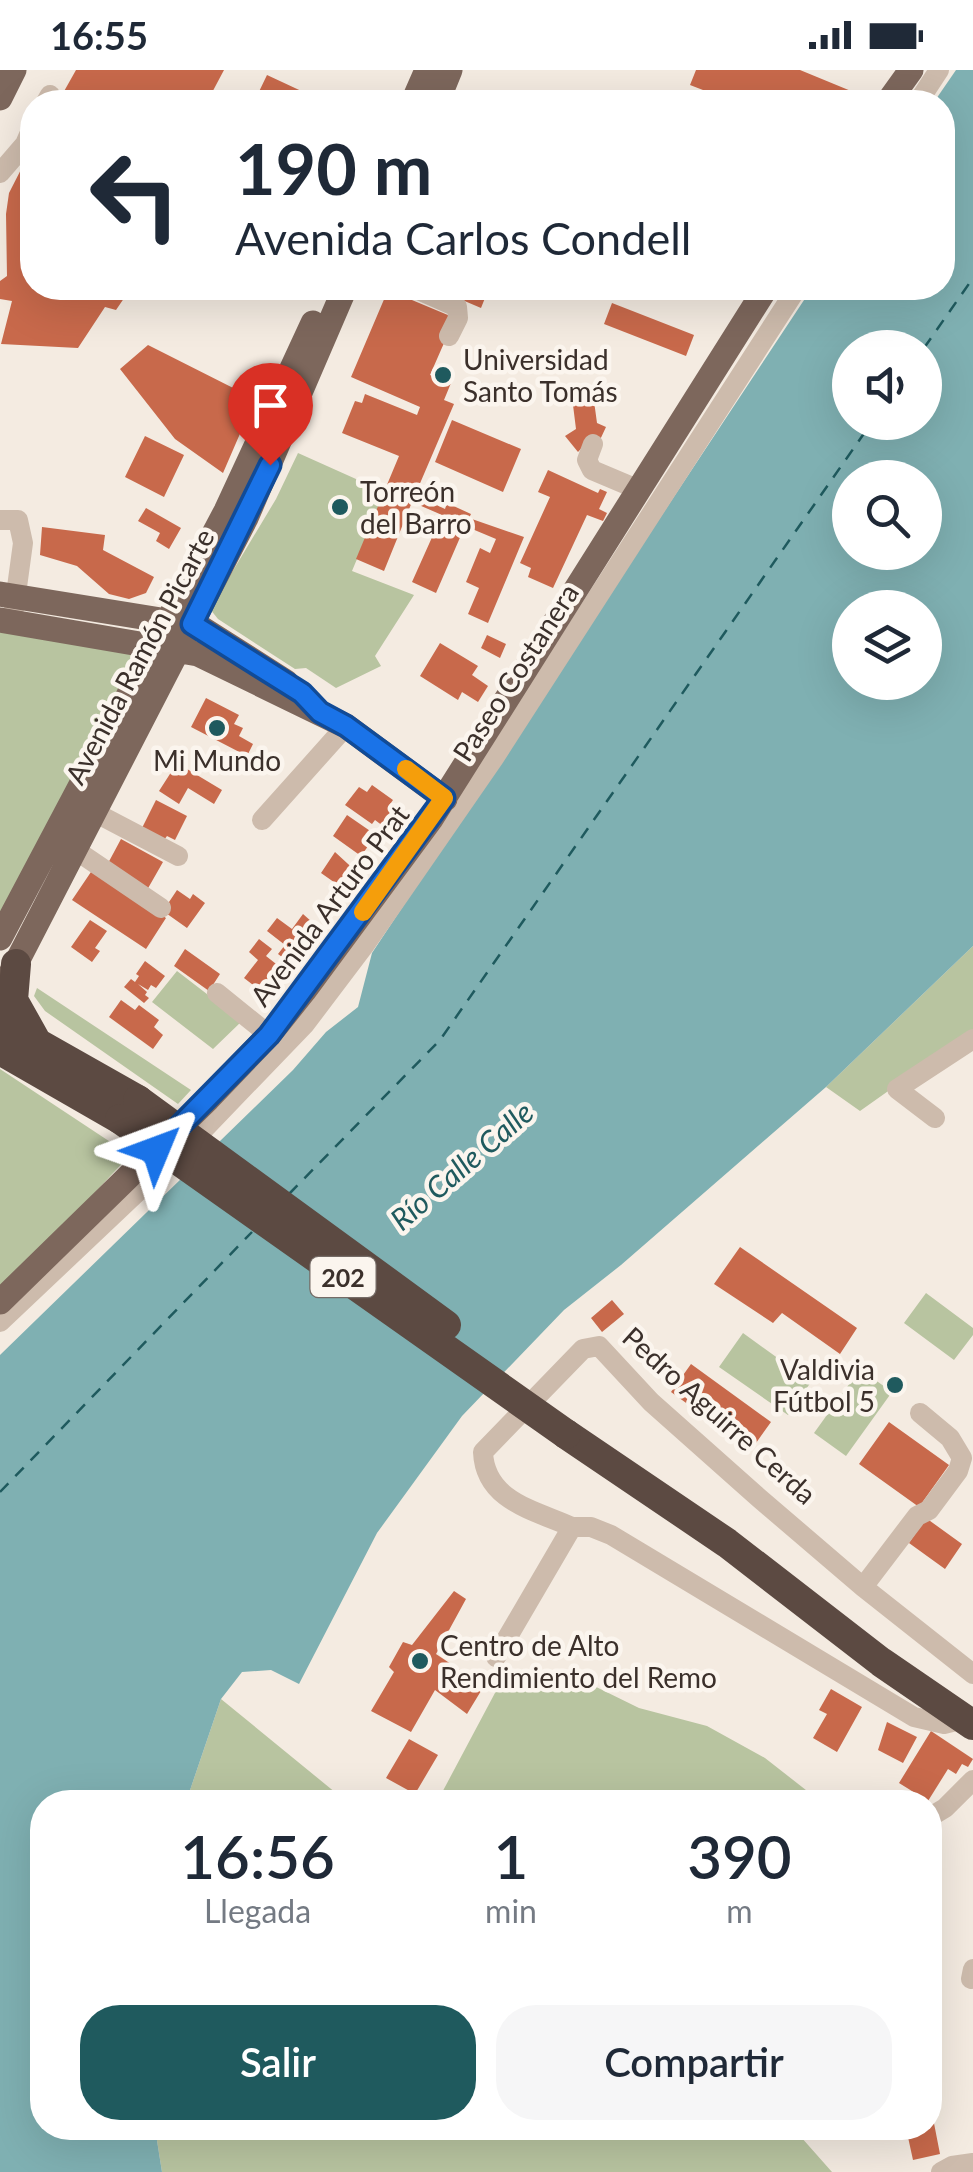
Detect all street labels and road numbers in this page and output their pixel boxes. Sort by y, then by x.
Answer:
street label: Avenida Ramón Picarte [57,522,221,790]
street label: Paseo Costanera [445,577,585,767]
street label: Avenida Arturo Prat [242,798,416,1012]
road number: 202 [310,1257,376,1297]
street label: Pedro Aguirre Cerda [616,1319,824,1511]

